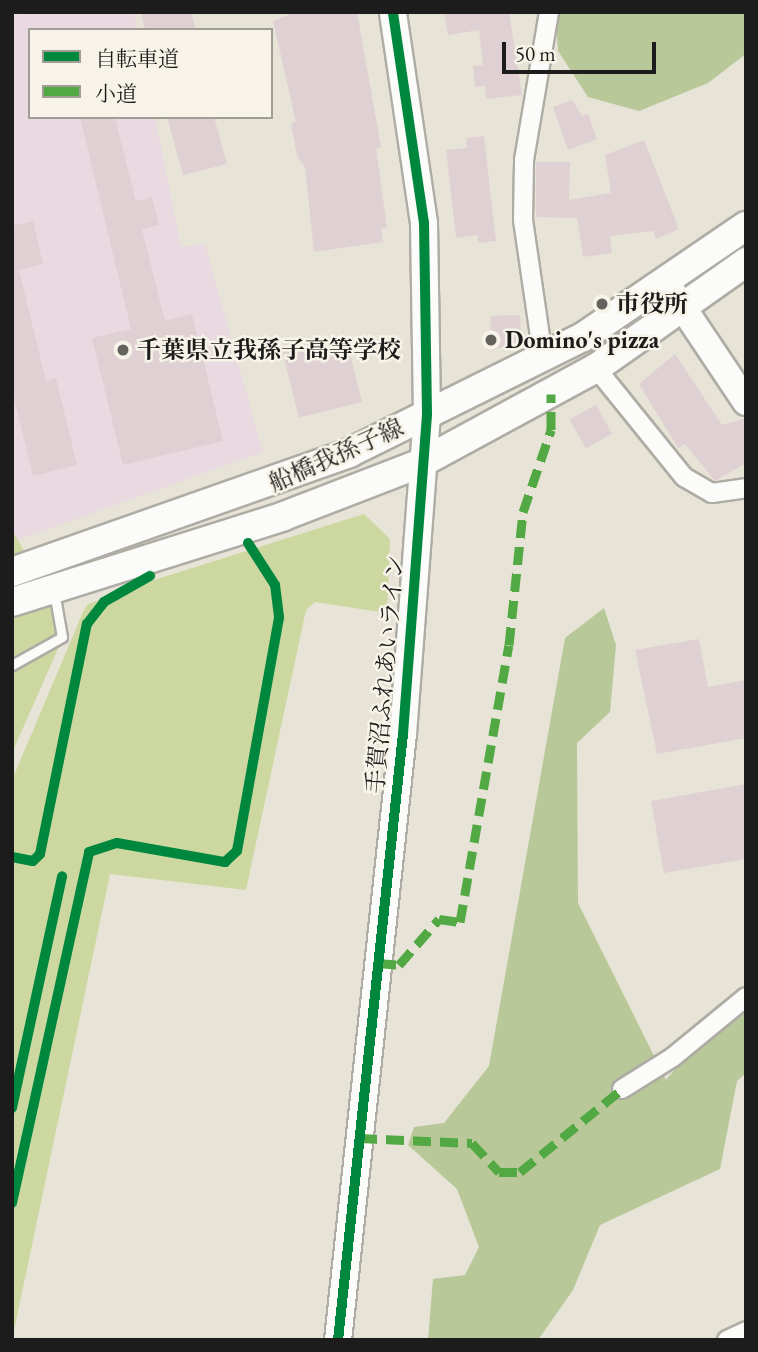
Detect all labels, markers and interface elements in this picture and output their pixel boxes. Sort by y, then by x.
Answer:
legend [28,28,273,119]
scale bar [506,28,660,72]
text: 50 m [515,40,556,67]
text: 自転車道 [95,45,179,72]
text: 小道 [95,80,137,107]
place label: 市役所 [616,290,688,318]
marker: 市役所 [594,296,610,312]
place label: Domino's pizza [505,326,659,354]
marker: Domino's pizza [483,332,499,348]
place label: 千葉県立我孫子高等学校 [137,336,401,364]
marker: 千葉県立我孫子高等学校 [115,342,131,358]
street label: 船橋我孫子線 [264,413,408,497]
street label: 手賀沼ふれあいライン [360,553,410,795]

